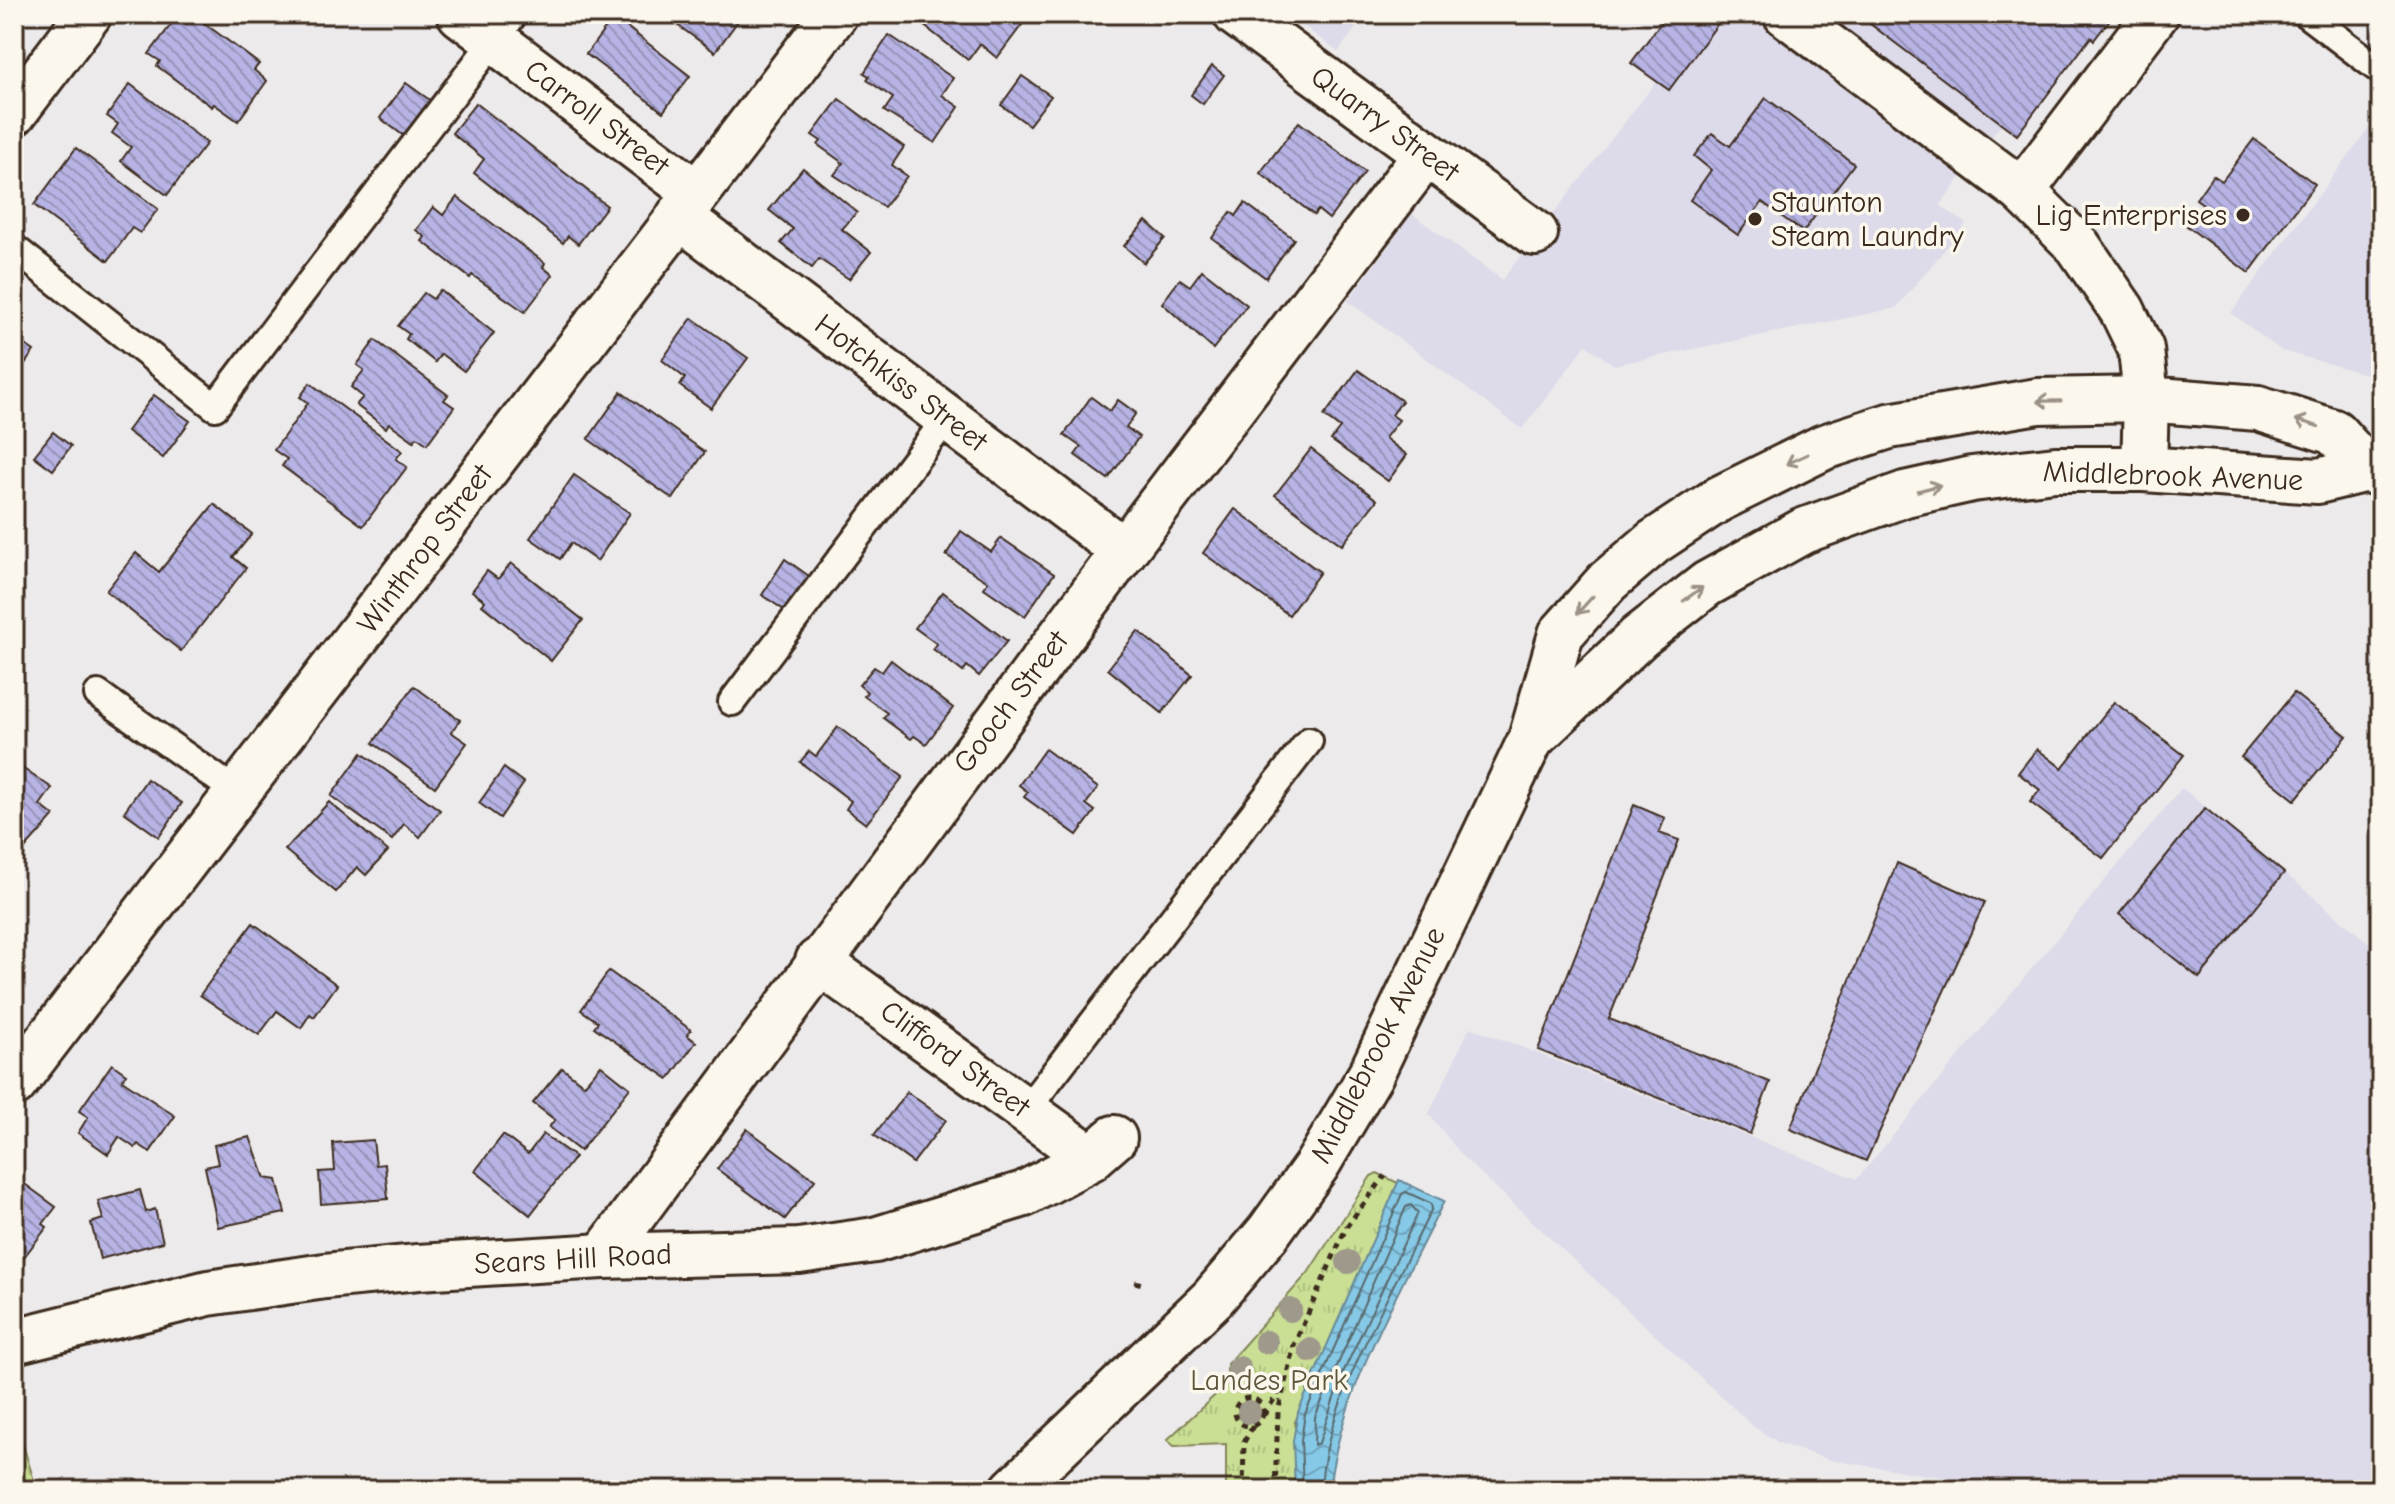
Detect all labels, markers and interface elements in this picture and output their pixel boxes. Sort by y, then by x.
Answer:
street label: Carroll Street [518,52,677,184]
street label: Quarry Street [1304,59,1467,190]
place label: Staunton Steam Laundry [1771,185,1964,254]
place label: Lig Enterprises [2035,198,2227,233]
marker: Lig Enterprises [2234,206,2252,224]
marker: Staunton Steam Laundry [1746,210,1764,228]
street label: Hotchkiss Street [808,307,995,460]
one-way arrow [2036,394,2063,409]
one-way arrow [2294,415,2320,430]
one-way arrow [1786,452,1810,467]
street label: Middlebrook Avenue [2042,454,2304,498]
street label: Winthrop Street [350,457,501,640]
one-way arrow [1915,479,1941,494]
one-way arrow [1682,586,1704,602]
one-way arrow [1576,595,1594,615]
street label: Gooch Street [946,623,1077,780]
street label: Middlebrook Avenue [1303,921,1453,1169]
street label: Clifford Street [874,993,1038,1126]
street label: Sears Hill Road [473,1236,673,1282]
park label: Landes Park [1190,1363,1348,1398]

